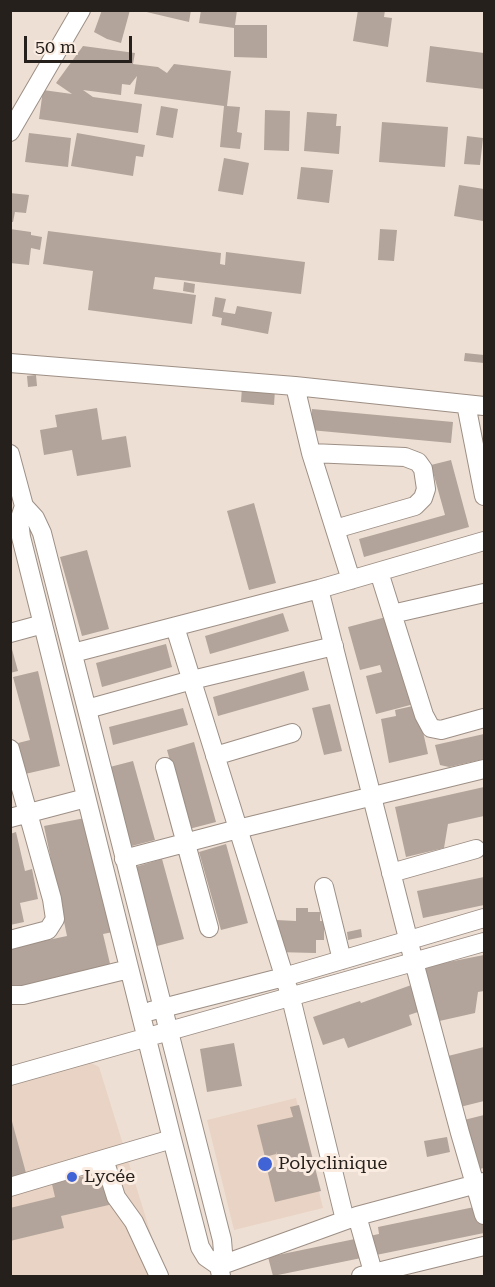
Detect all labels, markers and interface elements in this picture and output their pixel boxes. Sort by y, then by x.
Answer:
scale bar [27,24,135,62]
text: 50 m [35,36,76,57]
place label: Polyclinique [278,1153,387,1175]
marker: Polyclinique [256,1155,274,1173]
place label: Lycée [84,1166,135,1188]
marker: Lycée [65,1170,79,1184]

